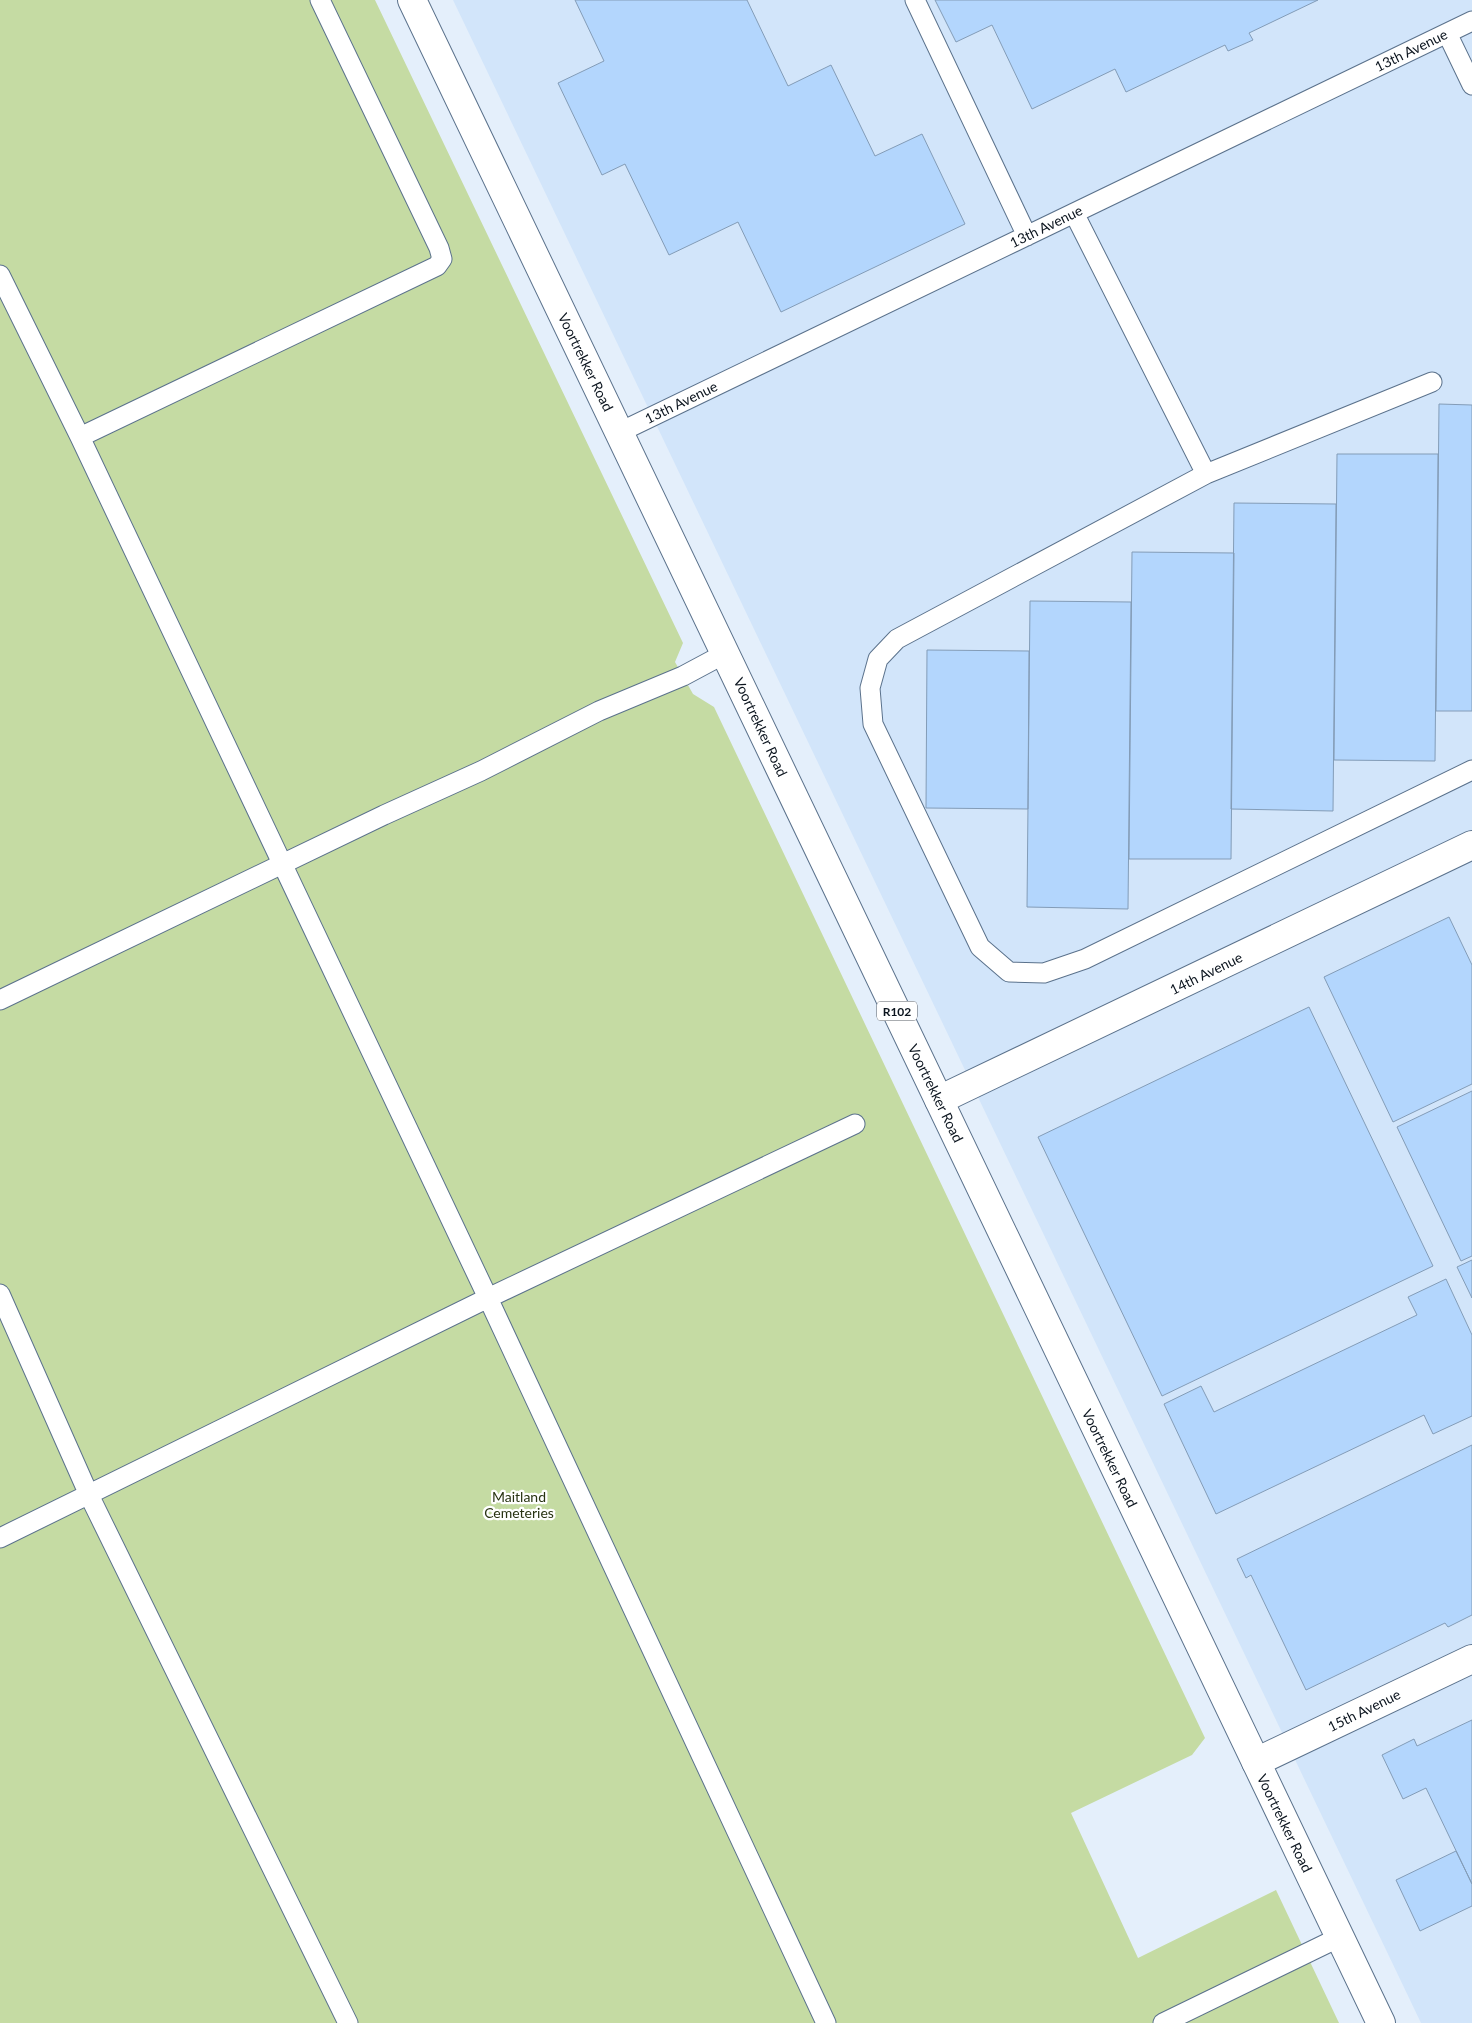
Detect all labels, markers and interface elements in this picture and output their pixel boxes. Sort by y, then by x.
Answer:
street label: 13th Avenue [1372,25,1450,75]
street label: 13th Avenue [1007,201,1085,251]
street label: Voortrekker Road [555,310,617,414]
street label: 13th Avenue [642,377,720,427]
street label: Voortrekker Road [731,675,791,779]
street label: 14th Avenue [1167,948,1245,998]
road number: R102 [877,1001,917,1020]
street label: Voortrekker Road [905,1041,967,1145]
street label: Voortrekker Road [1079,1406,1141,1510]
park label: Maitland Cemeteries [484,1488,554,1521]
street label: 15th Avenue [1325,1685,1403,1735]
street label: Voortrekker Road [1254,1771,1316,1875]

